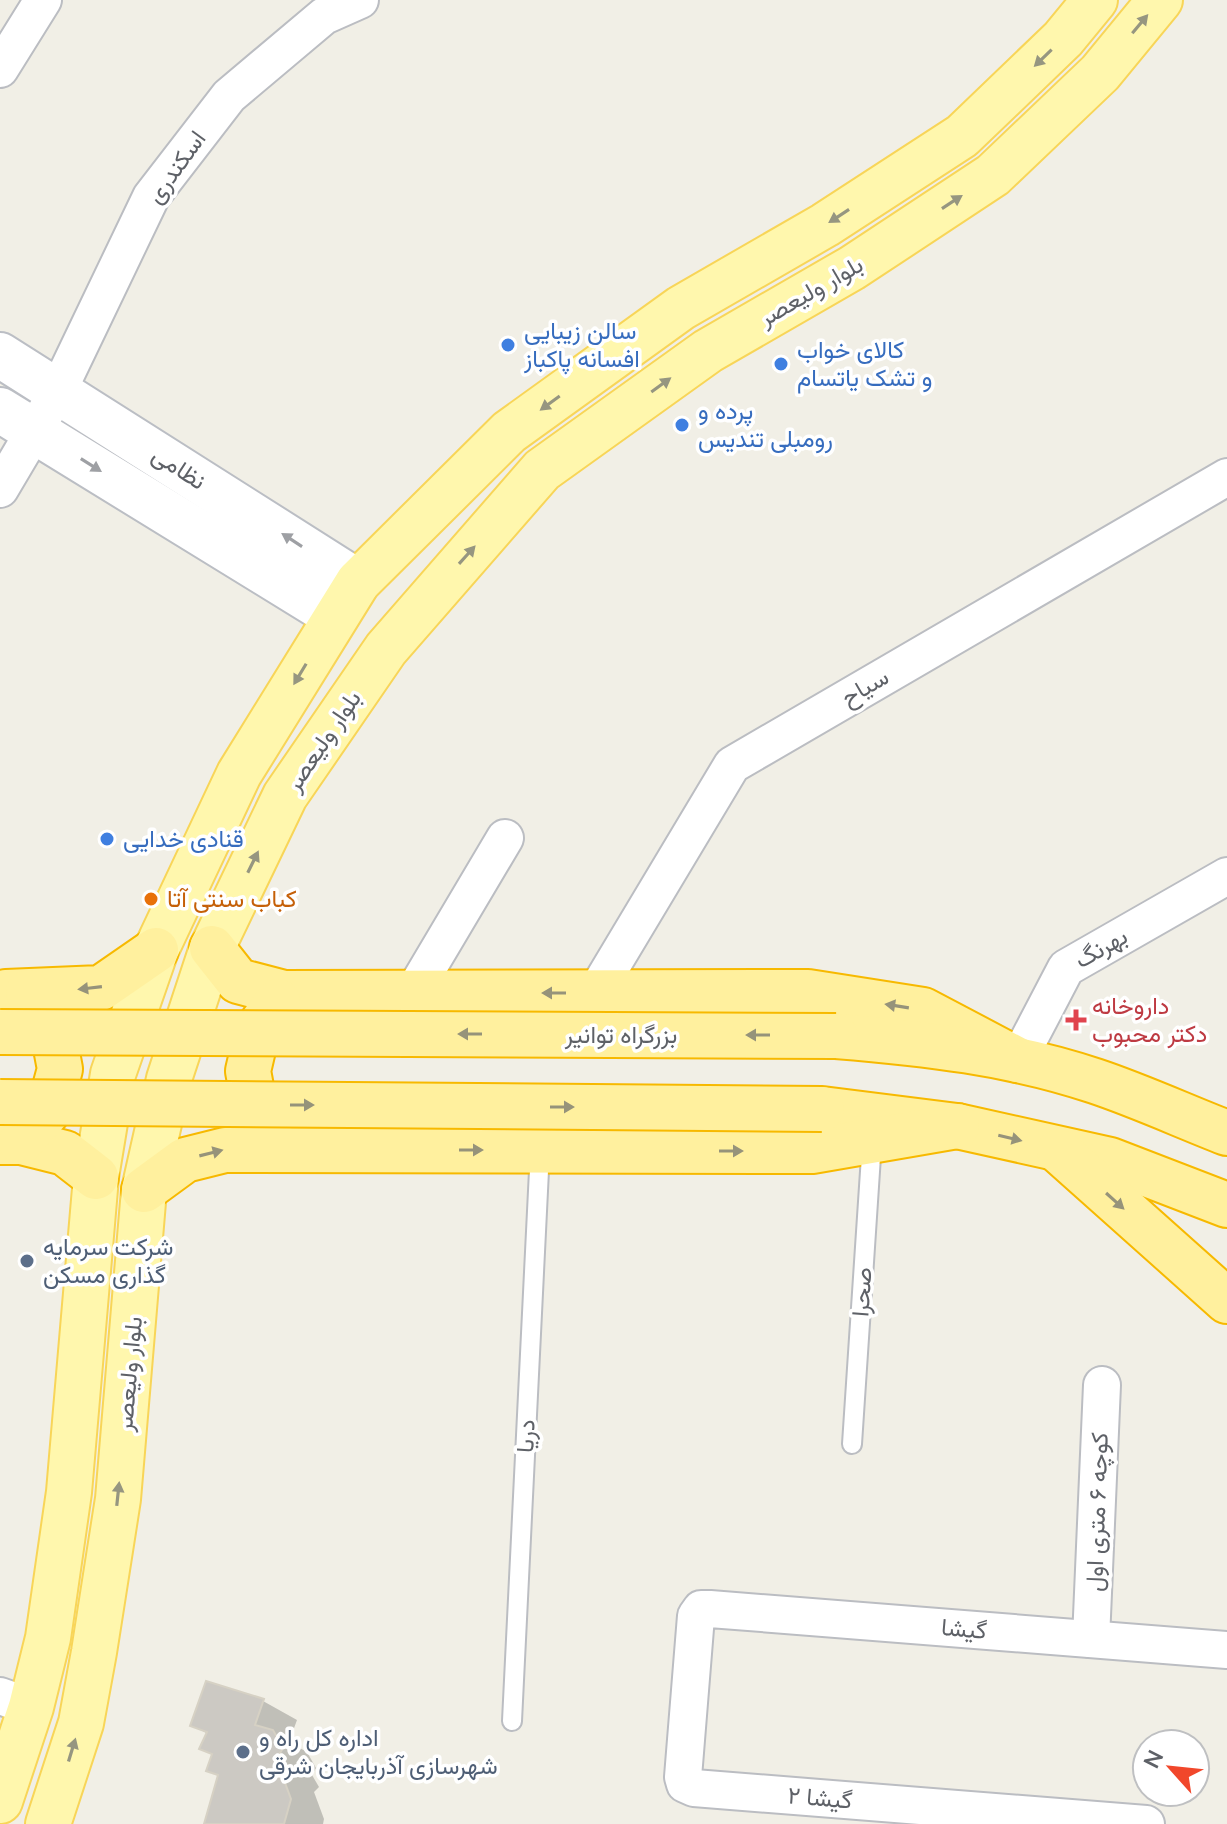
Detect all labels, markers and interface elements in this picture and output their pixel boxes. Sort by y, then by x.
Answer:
one-way arrow [1131,15,1148,35]
one-way arrow [1034,48,1053,67]
street label: اسکندری [139,124,212,209]
one-way arrow [941,195,962,210]
one-way arrow [828,209,849,224]
street label: بلوار ولیعصر [752,248,868,333]
place label: سالن زیبایی افسانه پاکباز [523,315,640,375]
place label: کالای خواب و تشک یاتسام [797,334,932,394]
marker: سالن زیبایی افسانه پاکباز [499,336,517,354]
marker: کالای خواب و تشک یاتسام [772,355,790,373]
one-way arrow [650,377,671,393]
one-way arrow [540,394,560,410]
place label: پرده و رومبلی تندیس [698,395,833,454]
marker: پرده و رومبلی تندیس [673,416,691,434]
street label: نظامی [147,439,212,496]
one-way arrow [80,458,102,472]
one-way arrow [281,534,303,548]
one-way arrow [457,546,475,565]
street label: سیاح [835,661,895,713]
one-way arrow [293,663,307,685]
street label: بلوار ولیعصر [277,684,368,798]
place label: قنادی خدایی [123,823,244,853]
marker: قنادی خدایی [98,830,116,848]
one-way arrow [246,851,260,874]
place label: کباب سنتی آتا [167,883,297,913]
marker: کباب سنتی آتا [142,890,160,908]
street label: بهرنگ [1069,920,1133,975]
one-way arrow [77,981,102,994]
one-way arrow [541,986,566,999]
place label: داروخانه دکتر محبوب [1092,990,1207,1049]
one-way arrow [884,999,909,1012]
marker: داروخانه دکتر محبوب [1067,1011,1085,1029]
street label: بزرگراه توانیر [564,1019,677,1050]
one-way arrow [457,1028,482,1040]
one-way arrow [745,1029,770,1041]
one-way arrow [290,1099,315,1111]
one-way arrow [550,1101,575,1113]
one-way arrow [998,1132,1023,1145]
one-way arrow [459,1144,484,1156]
one-way arrow [719,1145,744,1157]
one-way arrow [199,1147,224,1159]
one-way arrow [1105,1192,1125,1209]
place label: شرکت سرمایه گذاری مسکن [43,1231,174,1290]
marker: شرکت سرمایه گذاری مسکن [18,1252,36,1270]
street label: صحرا [844,1266,879,1318]
street label: بلوار ولیعصر [108,1315,149,1434]
street label: دریا [509,1418,542,1453]
street label: کوچه ۶ متری اول [1078,1432,1116,1592]
one-way arrow [112,1481,125,1506]
street label: گیشا [940,1611,988,1645]
place label: اداره کل راه و شهرسازی آذربایجان شرقی [259,1722,498,1781]
north arrow [1131,1728,1211,1808]
one-way arrow [66,1737,79,1761]
marker: اداره کل راه و شهرسازی آذربایجان شرقی [234,1743,252,1761]
text: N [1137,1745,1169,1773]
street label: گیشا ۲ [787,1779,854,1815]

